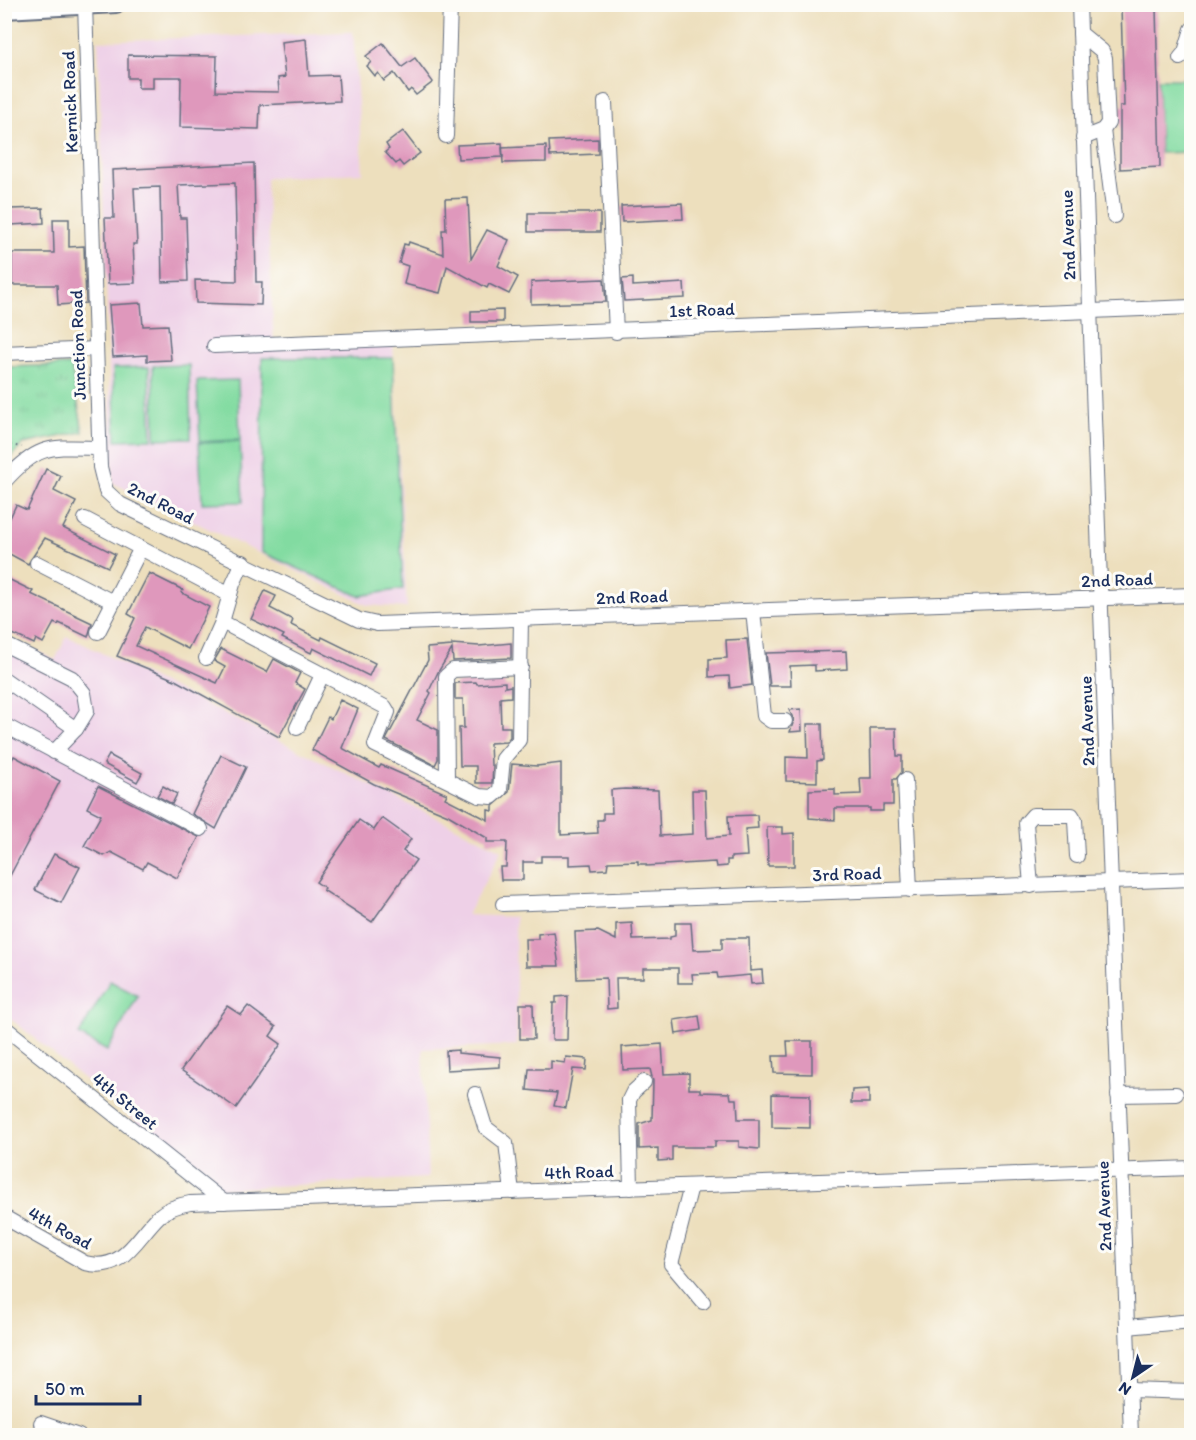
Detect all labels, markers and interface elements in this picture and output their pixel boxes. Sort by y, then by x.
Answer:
street label: Kernick Road [57,50,83,153]
street label: 2nd Avenue [1055,189,1081,281]
street label: Junction Road [65,289,91,400]
street label: 1st Road [669,298,735,322]
street label: 2nd Road [124,477,198,529]
street label: 2nd Road [1081,568,1154,592]
street label: 2nd Road [596,585,669,609]
street label: 2nd Avenue [1074,675,1100,767]
street label: 3rd Road [812,862,882,886]
street label: 4th Street [87,1068,163,1134]
street label: 4th Road [544,1160,614,1184]
street label: 2nd Avenue [1091,1160,1117,1252]
street label: 4th Road [24,1202,96,1255]
north arrow [1103,1347,1163,1407]
scale bar [36,1368,140,1406]
text: 50 m [45,1378,85,1400]
text: N [1115,1378,1135,1400]

